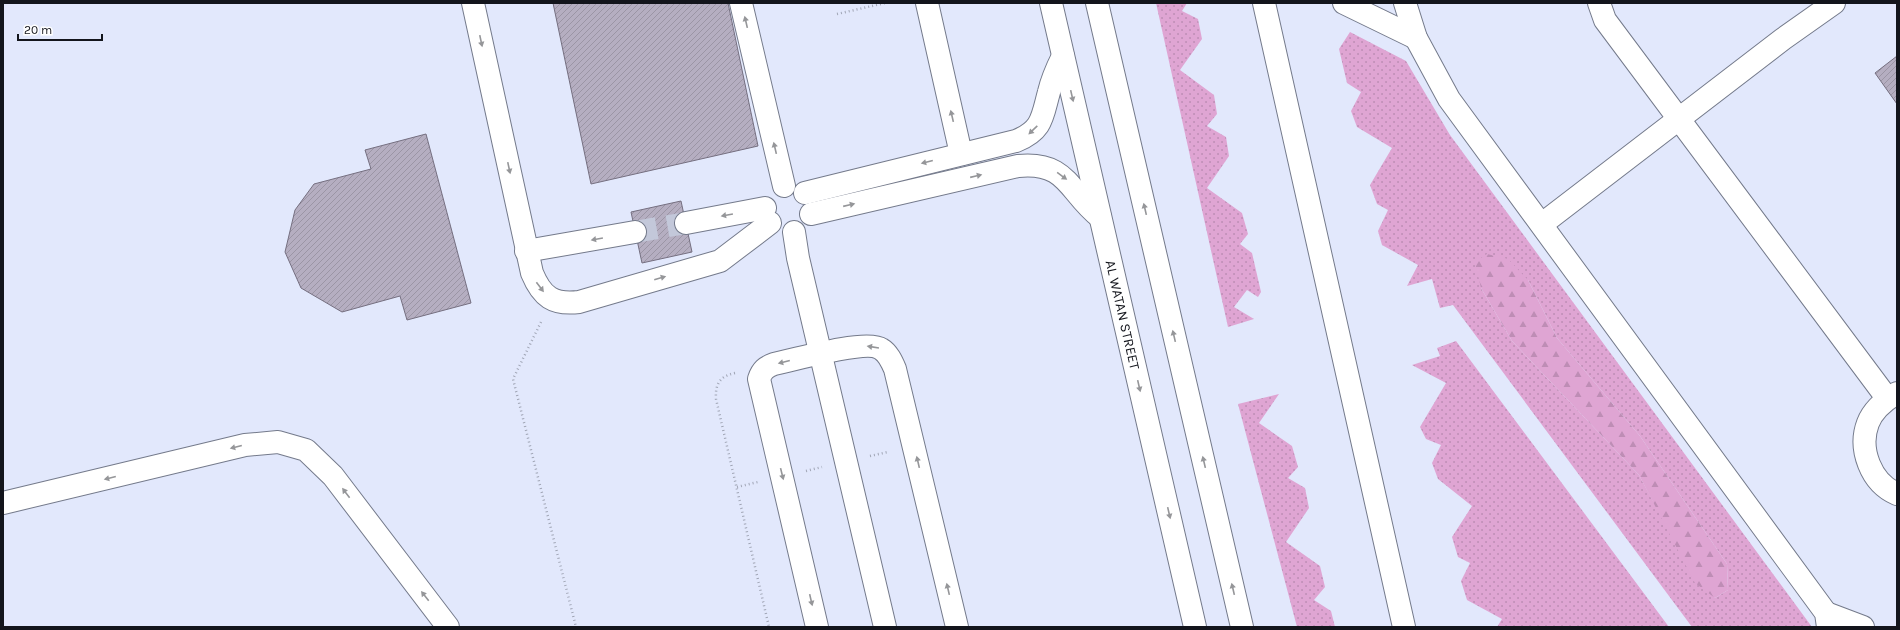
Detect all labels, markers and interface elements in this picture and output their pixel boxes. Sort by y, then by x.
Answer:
one-way arrow [742,15,748,28]
scale bar [18,16,102,42]
text: 20 m [24,23,52,37]
one-way arrow [479,35,485,47]
one-way arrow [1070,89,1076,102]
one-way arrow [949,110,955,122]
one-way arrow [1028,125,1038,135]
one-way arrow [771,142,777,155]
one-way arrow [921,160,933,166]
one-way arrow [506,162,512,174]
one-way arrow [1056,172,1067,181]
one-way arrow [970,173,982,179]
one-way arrow [843,202,855,208]
one-way arrow [1142,203,1148,215]
one-way arrow [721,213,733,219]
one-way arrow [591,236,603,242]
street label: AL WATAN STREET [1102,259,1143,371]
one-way arrow [654,275,666,281]
one-way arrow [536,282,544,293]
one-way arrow [1171,329,1177,342]
one-way arrow [867,344,879,350]
one-way arrow [778,359,790,365]
one-way arrow [1137,380,1143,392]
one-way arrow [230,444,242,450]
one-way arrow [915,456,921,468]
one-way arrow [1200,456,1206,469]
one-way arrow [779,467,785,480]
one-way arrow [104,475,116,481]
one-way arrow [341,487,350,498]
one-way arrow [1166,506,1172,519]
one-way arrow [944,583,950,595]
one-way arrow [1230,583,1236,595]
one-way arrow [420,591,429,602]
one-way arrow [808,594,814,606]

